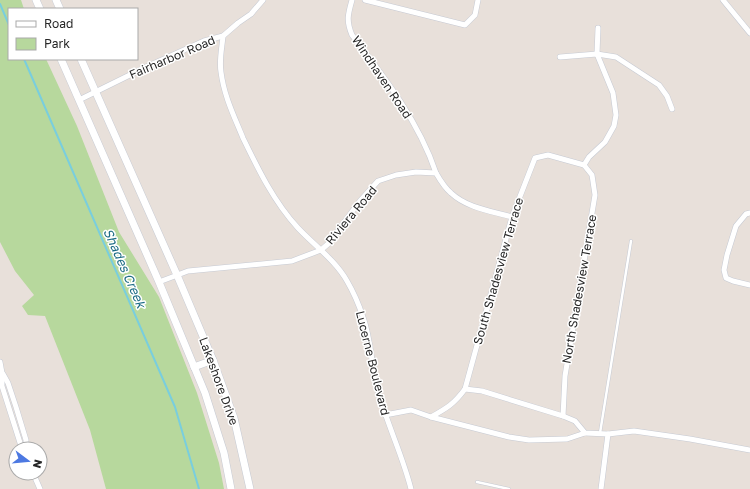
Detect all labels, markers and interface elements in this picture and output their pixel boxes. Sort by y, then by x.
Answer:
legend [8,8,138,60]
text: Road [44,16,73,31]
street label: Fairharbor Road [127,32,217,82]
street label: Windhaven Road [349,33,415,121]
text: Park [44,36,70,51]
street label: Riviera Road [322,183,380,247]
street label: South Shadesview Terrace [470,196,526,346]
street label: North Shadesview Terrace [558,213,600,365]
water label: Shades Creek [100,226,150,312]
street label: Lucerne Boulevard [353,309,393,417]
street label: Lakeshore Drive [196,335,242,427]
north arrow [8,441,48,481]
text: N [31,458,45,470]

